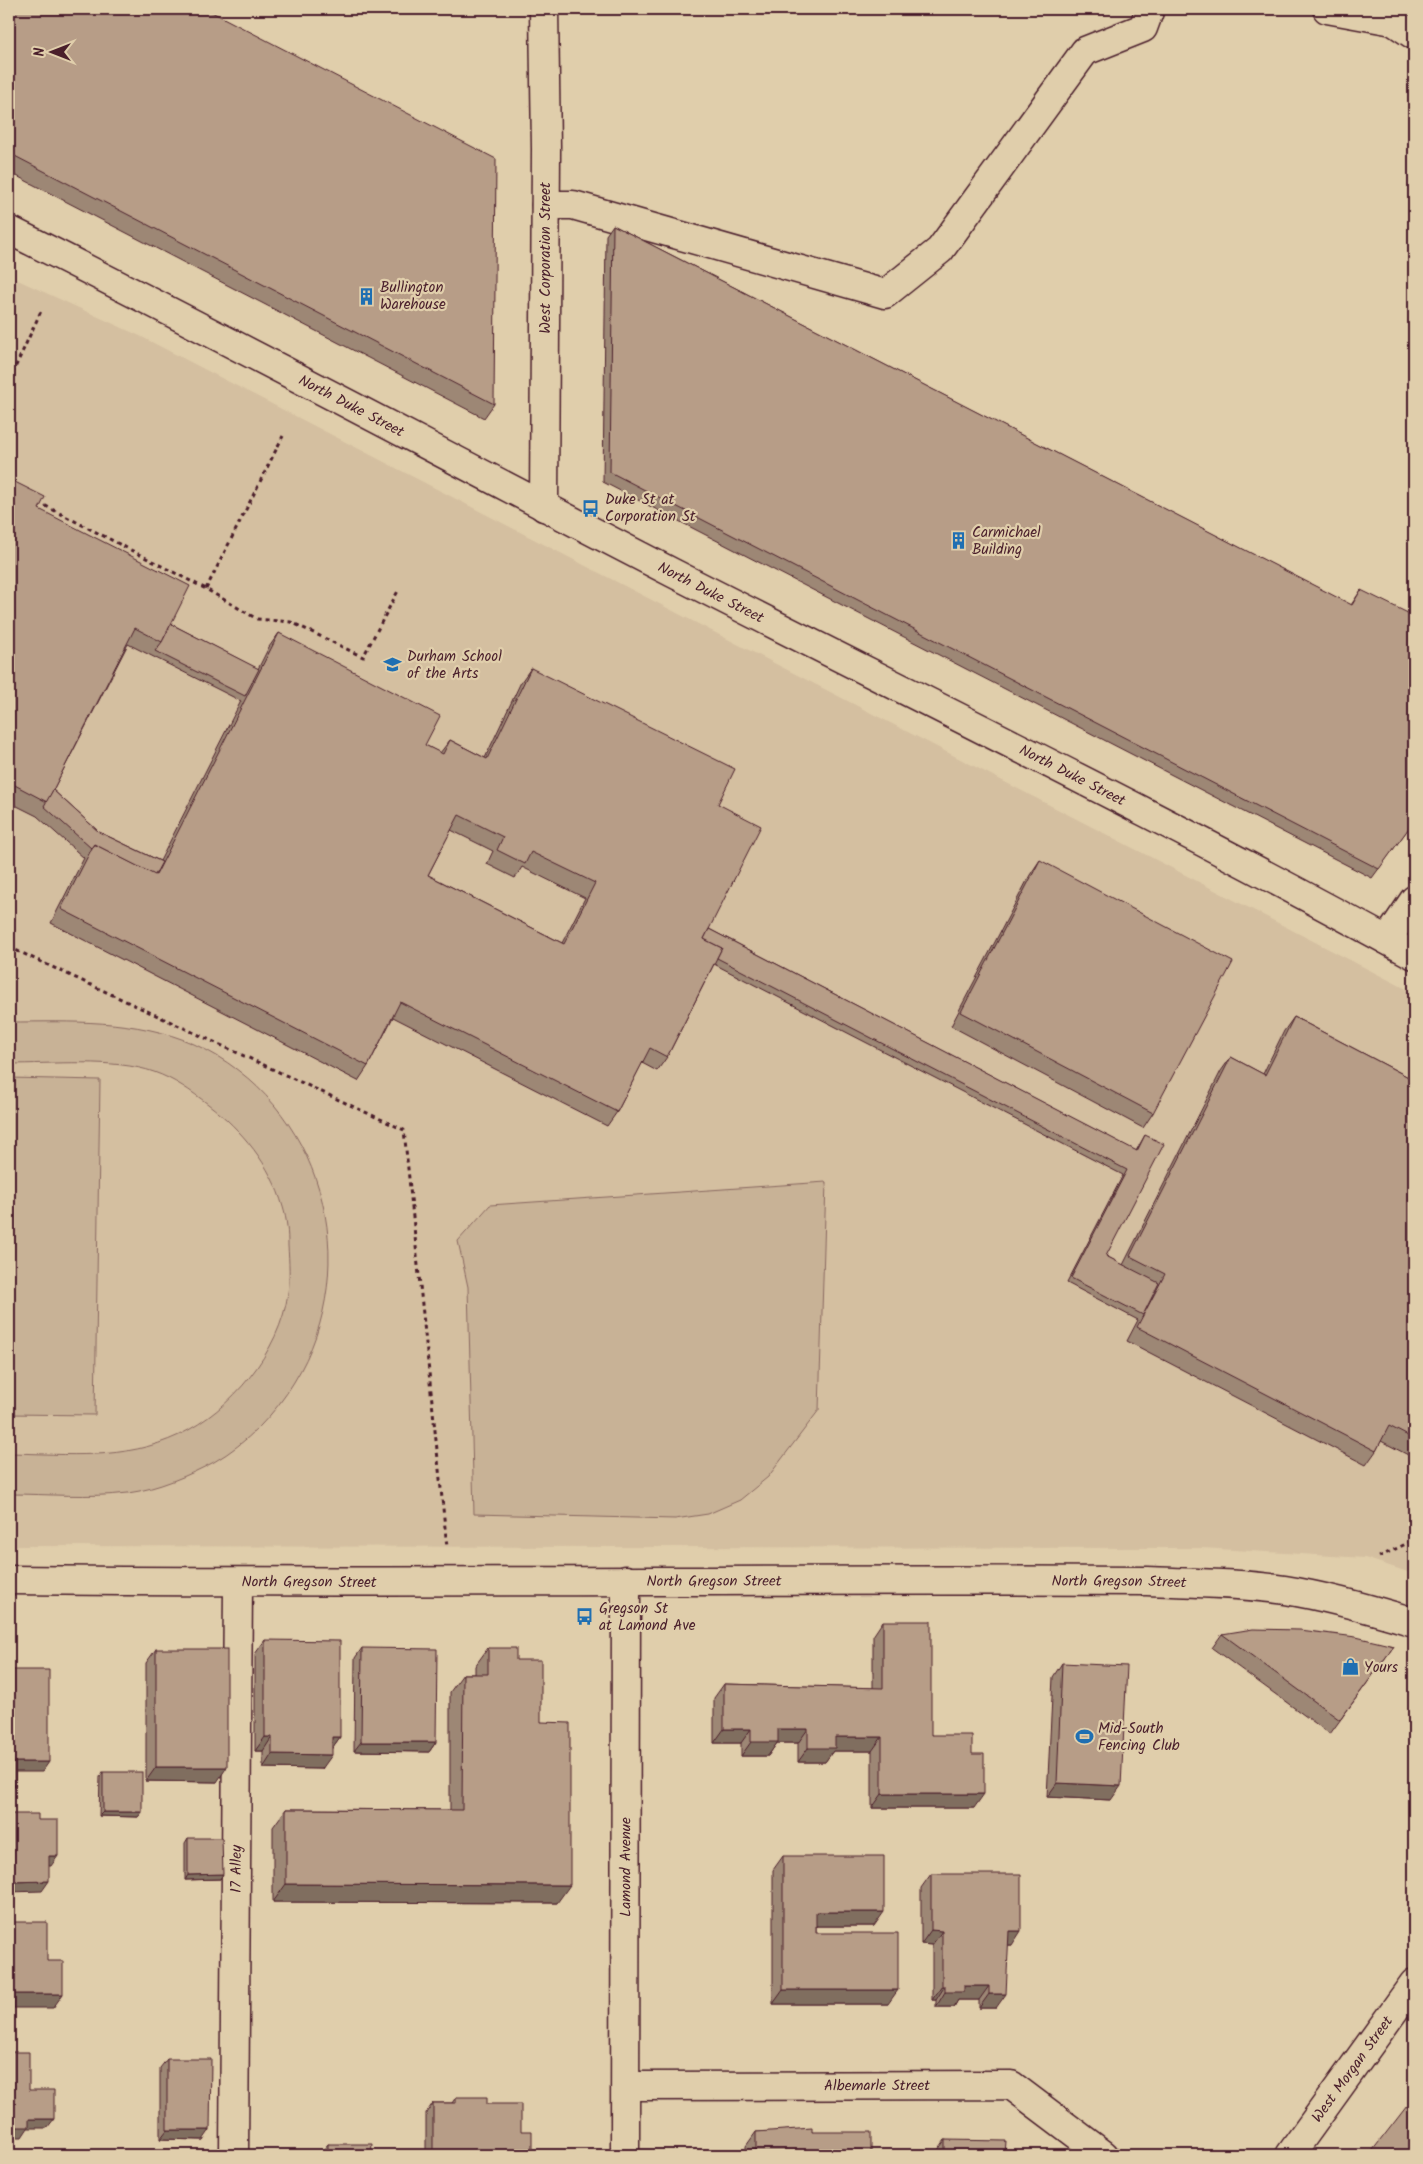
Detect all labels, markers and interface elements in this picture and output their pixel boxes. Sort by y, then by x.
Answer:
north arrow [28,28,78,78]
text: N [29,47,51,56]
street label: West Corporation Street [534,182,558,334]
place label: Bullington Warehouse [380,276,446,317]
building icon: Bullington Warehouse [356,286,376,306]
street label: North Duke Street [294,369,408,444]
place label: Duke St at Corporation St [605,488,696,529]
bus stop icon: Duke St at Corporation St [581,498,601,518]
place label: Carmichael Building [972,521,1041,562]
building icon: Carmichael Building [948,531,968,551]
street label: North Duke Street [653,556,768,630]
place label: Durham School of the Arts [407,645,502,686]
school or university icon: Durham School of the Arts [383,655,403,675]
street label: North Duke Street [1015,739,1130,813]
street label: North Gregson Street [241,1570,377,1595]
street label: North Gregson Street [646,1570,782,1594]
street label: North Gregson Street [1051,1570,1187,1595]
place label: Gregson St at Lamond Ave [599,1597,696,1638]
bus stop icon: Gregson St at Lamond Ave [575,1607,595,1627]
place label: Yours [1364,1656,1399,1680]
shop icon: Yours [1340,1657,1360,1677]
place label: Mid-South Fencing Club [1098,1717,1180,1758]
sports icon: Mid-South Fencing Club [1074,1727,1094,1747]
street label: Lamond Avenue [614,1817,639,1917]
street label: 17 Alley [225,1844,249,1893]
street label: West Morgan Street [1306,2011,1400,2128]
street label: Albemarle Street [824,2074,930,2098]

